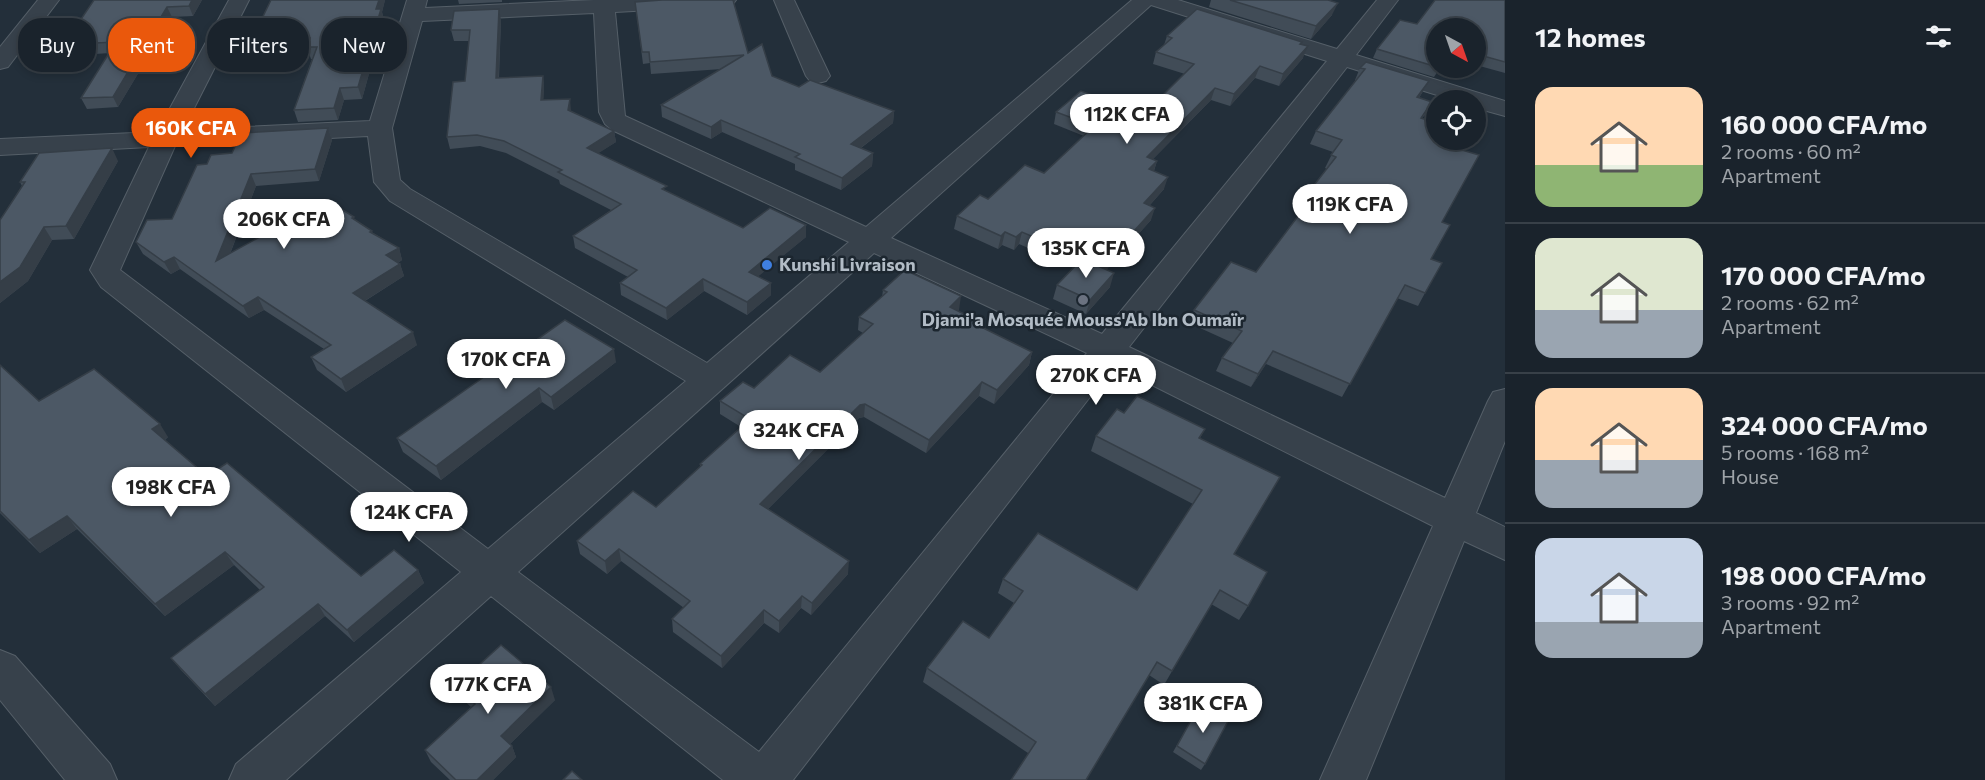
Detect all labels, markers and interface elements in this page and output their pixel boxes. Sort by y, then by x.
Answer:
chip: Buy [18,18,96,72]
chip: Rent [108,18,195,72]
chip: Filters [207,18,309,72]
chip: New [321,18,407,72]
north arrow [1426,18,1486,78]
map controls [1426,18,1486,150]
icon: filters [1922,20,1955,53]
text: 12 homes [1535,21,1646,52]
button: locate [1426,90,1486,150]
pin: 112K CFA [1065,94,1189,145]
text: 112K CFA [1084,101,1170,125]
pin: 160K CFA [129,108,253,159]
text: 160 000 CFA/mo [1721,108,1927,139]
icon: home [1583,111,1655,183]
text: 160K CFA [145,115,237,139]
text: 2 rooms · 60 m² [1721,139,1861,163]
text: Apartment [1721,163,1821,187]
pin: 119K CFA [1288,184,1412,235]
text: 119K CFA [1306,191,1394,215]
pin: 206K CFA [222,199,346,250]
text: 206K CFA [237,206,331,230]
pin: 135K CFA [1024,228,1148,279]
text: 135K CFA [1042,235,1130,259]
place label: Kunshi Livraison [779,253,916,275]
marker: Kunshi Livraison [760,258,774,272]
text: 170 000 CFA/mo [1721,259,1926,290]
icon: home [1583,262,1655,334]
text: 2 rooms · 62 m² [1721,290,1859,314]
marker: Djami'a Mosquée Mouss'Ab Ibn Oumaïr [1076,293,1090,307]
place label: Djami'a Mosquée Mouss'Ab Ibn Oumaïr [922,308,1245,330]
text: Apartment [1721,314,1821,338]
pin: 170K CFA [444,339,568,390]
text: 170K CFA [461,346,551,370]
pin: 270K CFA [1034,355,1158,406]
text: 270K CFA [1050,362,1142,386]
text: 324 000 CFA/mo [1721,409,1928,440]
pin: 324K CFA [737,410,861,461]
icon: home [1583,412,1655,484]
text: 324K CFA [753,417,845,441]
text: 5 rooms · 168 m² [1721,440,1869,464]
text: House [1721,464,1779,488]
pin: 198K CFA [109,467,233,518]
text: 198K CFA [126,474,216,498]
pin: 124K CFA [347,492,471,543]
text: 124K CFA [365,499,454,523]
text: 198 000 CFA/mo [1721,559,1926,590]
icon: home [1583,562,1655,634]
text: 3 rooms · 92 m² [1721,590,1859,614]
text: Apartment [1721,614,1821,638]
pin: 177K CFA [426,664,550,715]
text: 177K CFA [444,671,532,695]
pin: 381K CFA [1141,683,1265,734]
text: 381K CFA [1158,690,1248,714]

